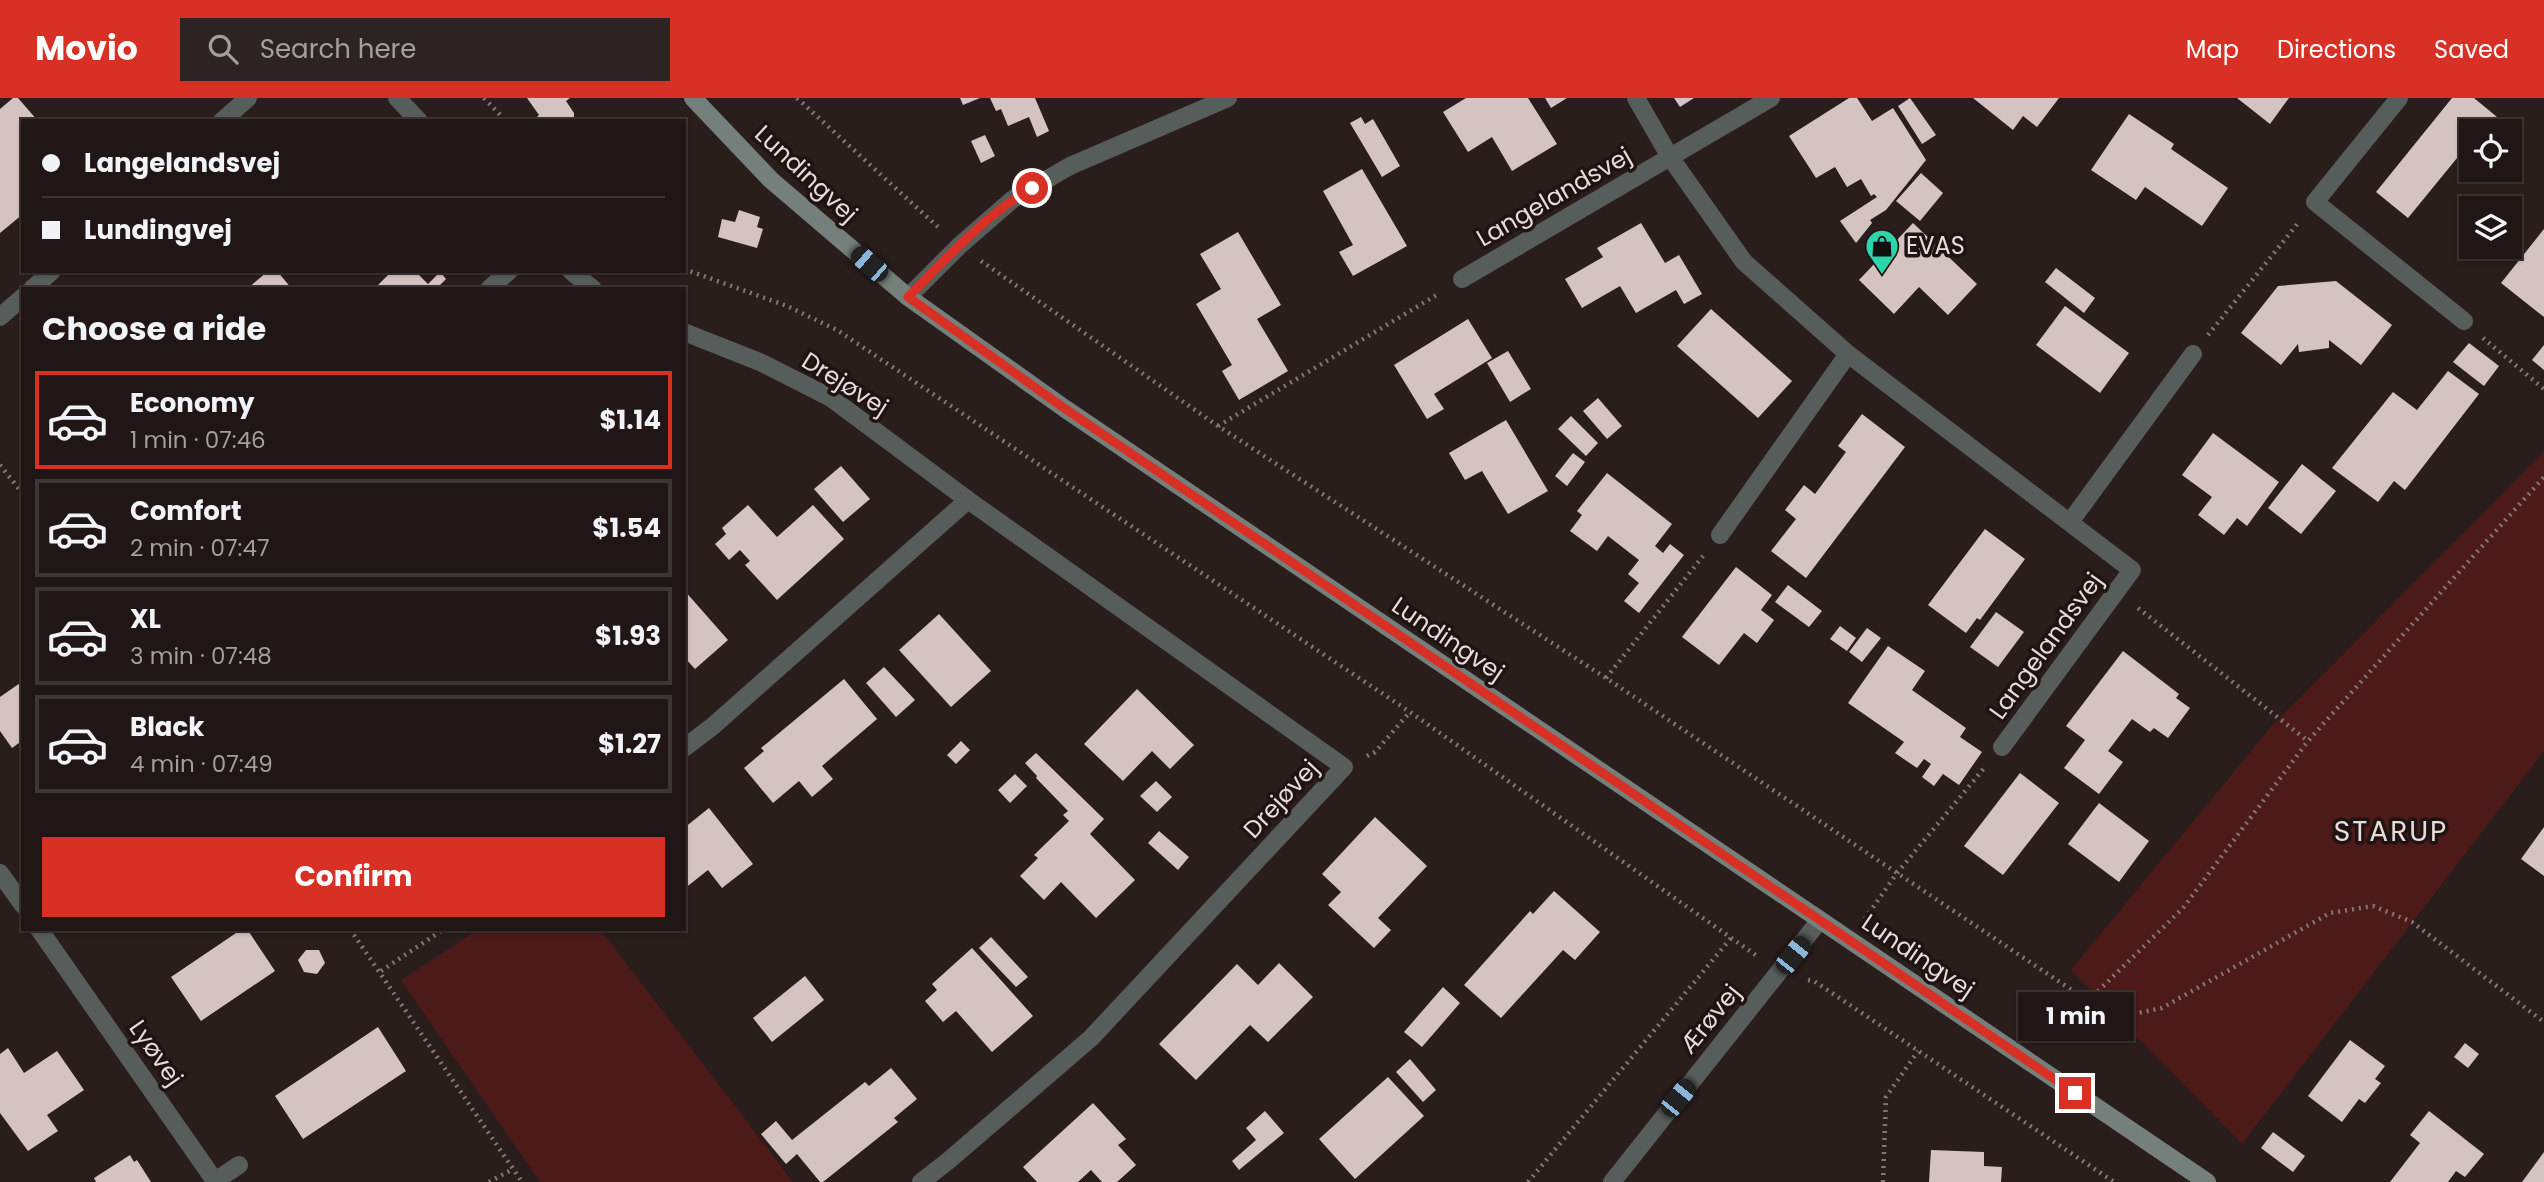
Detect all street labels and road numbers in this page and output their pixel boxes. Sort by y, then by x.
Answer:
street label: Lundingvej [748,118,865,230]
street label: Langelandsvej [1470,139,1637,254]
street label: Drejøvej [796,344,895,423]
street label: Langelandsvej [1981,566,2110,726]
street label: Lundingvej [1386,589,1511,688]
street label: Drejøvej [1236,752,1326,845]
street label: Lundingvej [1856,906,1981,1005]
street label: Ærøvej [1672,977,1748,1060]
street label: Lyøvej [122,1013,191,1092]

